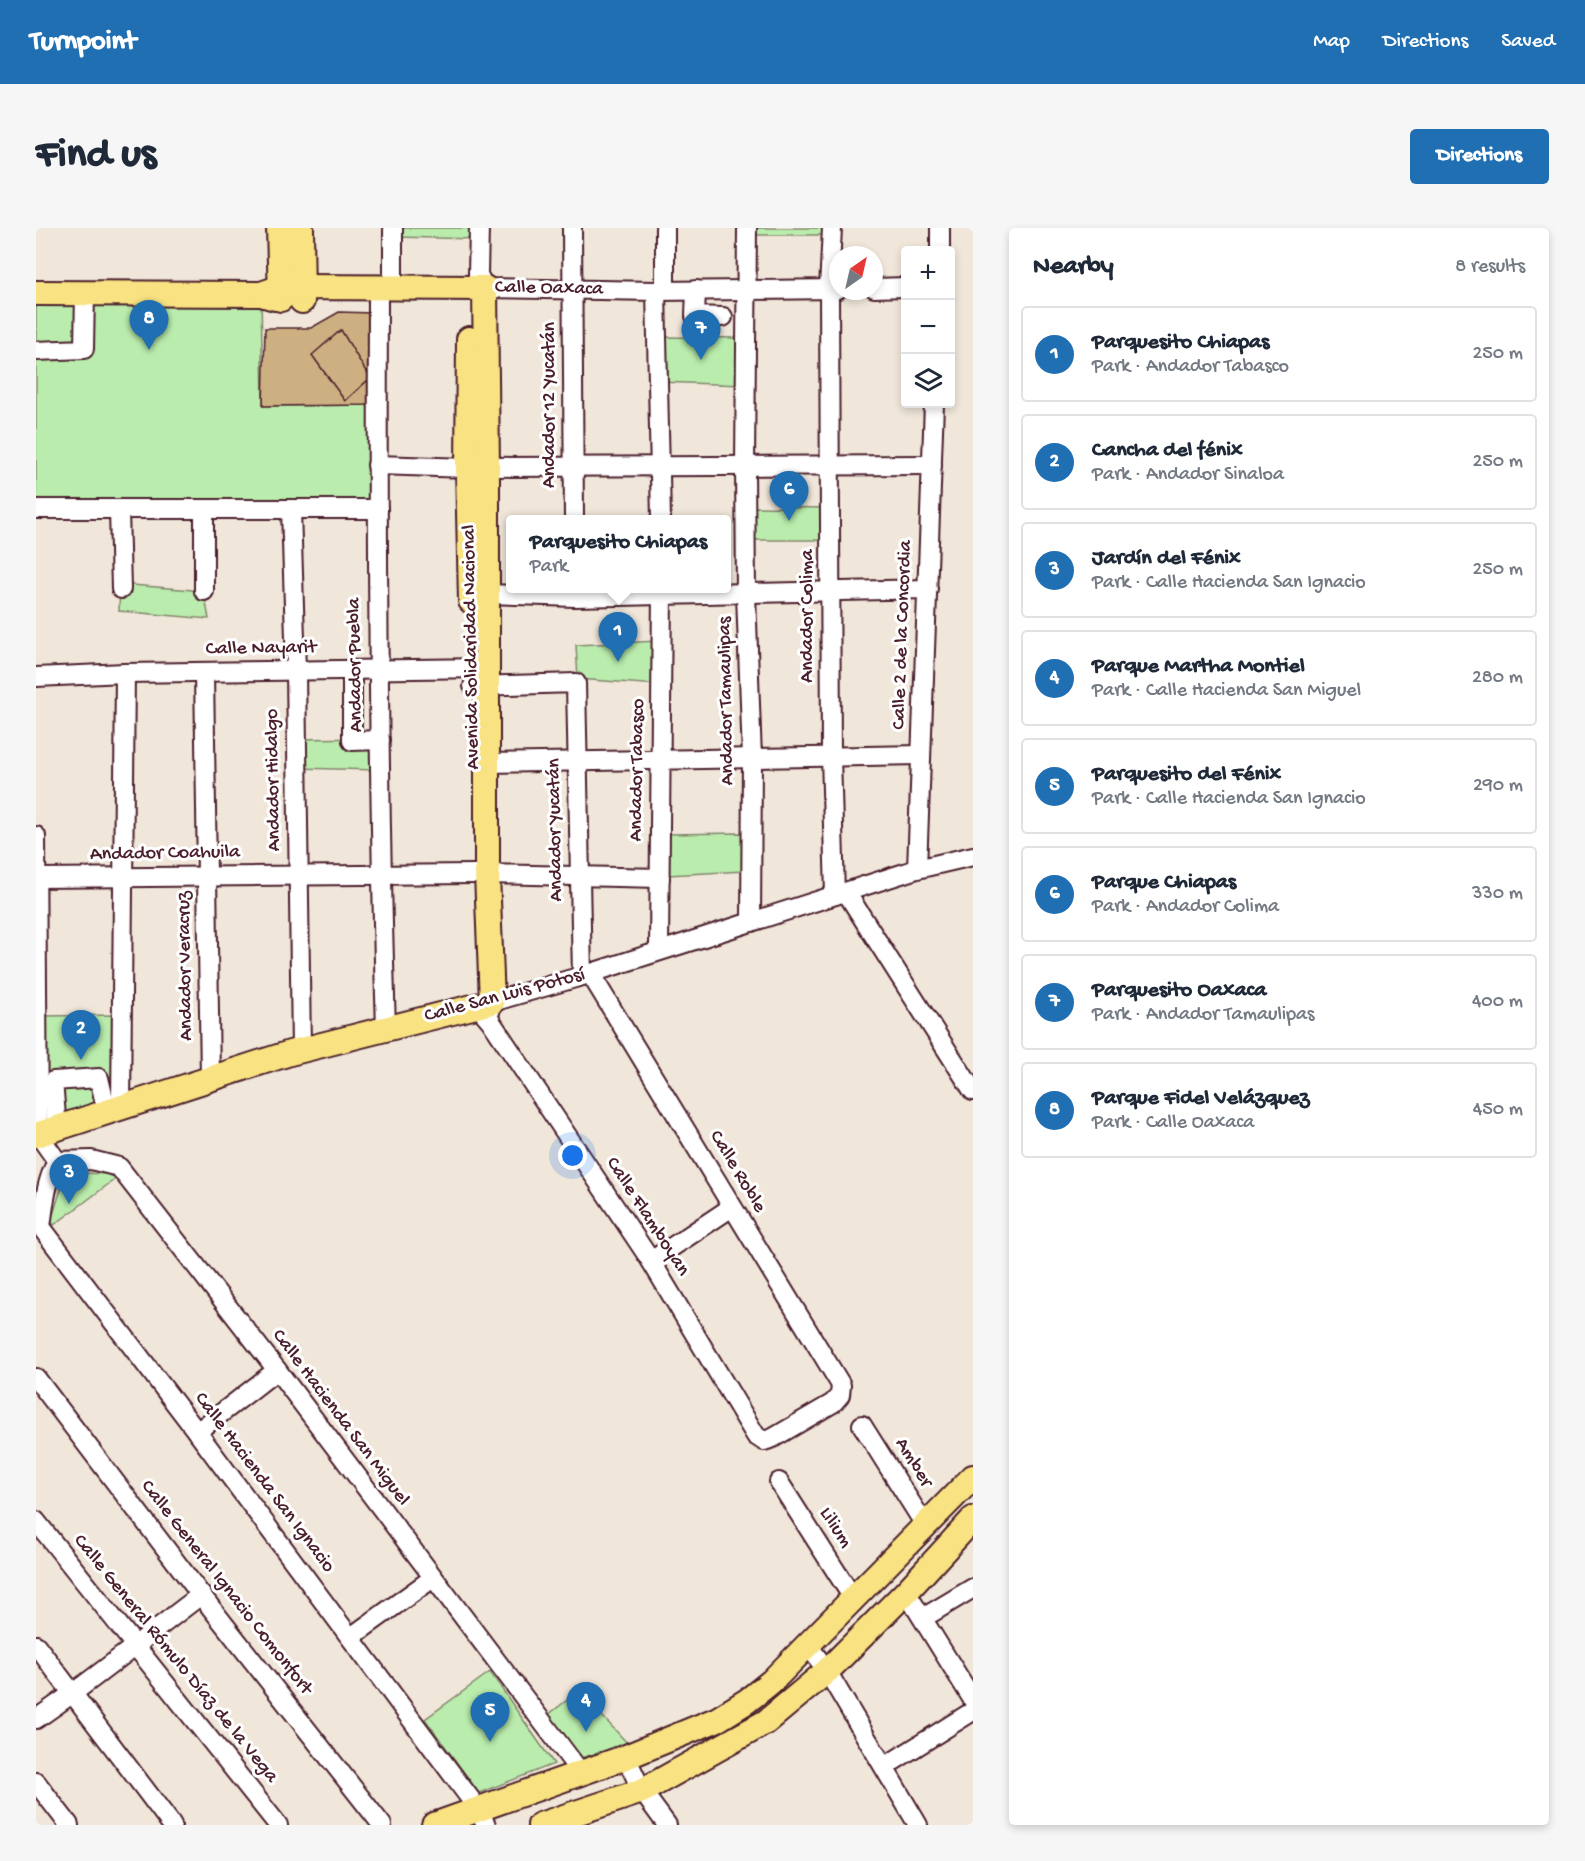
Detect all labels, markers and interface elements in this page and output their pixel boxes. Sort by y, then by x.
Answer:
text: Turnpoint [30,26,136,59]
text: Map [1313,30,1350,55]
text: Directions [1383,30,1468,55]
text: Saved [1501,30,1555,55]
button: Directions [1410,129,1549,184]
text: Find us [36,132,156,181]
north arrow [829,246,883,300]
map controls [901,246,955,408]
button: + [901,246,955,300]
text: Nearby [1033,252,1114,283]
text: 8 results [1455,256,1525,279]
street label: Calle Oaxaca [495,277,604,301]
pin: 8 [130,300,168,350]
button: − [901,300,955,354]
pin: 7 [682,310,720,360]
street label: Andador 12 Yucatán [539,322,562,488]
text: Parquesito Chiapas [1092,330,1269,356]
text: 1 [1050,343,1059,366]
text: 250 m [1472,343,1523,366]
button: layers [901,354,955,408]
text: Park · Andador Tabasco [1092,356,1289,379]
text: Cancha del fénix [1092,438,1243,464]
text: 2 [1050,451,1059,474]
text: 250 m [1472,451,1523,474]
text: Park · Andador Sinaloa [1092,464,1284,487]
pin: 6 [770,472,808,521]
popup [506,515,731,593]
street label: Avenida Solidaridad Nacional [458,524,486,770]
text: Parquesito Chiapas [530,530,707,556]
street label: Calle 2 de la Concordia [888,539,918,730]
text: Jardín del Fénix [1092,546,1241,572]
street label: Andador Colima [797,548,820,683]
text: Park [530,556,568,579]
text: 3 [1049,559,1060,582]
text: 250 m [1472,559,1523,582]
text: Park · Calle Hacienda San Ignacio [1092,572,1366,595]
street label: Andador Puebla [343,596,369,733]
pin: 1 [598,612,638,662]
street label: Andador Tamaulipas [714,616,740,785]
street label: Calle Nayarit [206,637,318,661]
text: Parque Martha Montiel [1092,654,1305,680]
text: 4 [1050,667,1059,690]
text: 280 m [1472,667,1523,690]
text: Park · Calle Hacienda San Miguel [1092,680,1361,703]
street label: Andador Tabasco [625,698,651,842]
street label: Andador Hidalgo [261,708,287,852]
street label: Andador Yucatán [543,758,569,902]
text: Parquesito del Fénix [1092,762,1281,788]
text: 5 [1049,775,1060,798]
text: 290 m [1473,775,1523,798]
text: Park · Calle Hacienda San Ignacio [1092,788,1366,811]
street label: Andador Coahuila [90,841,241,867]
text: Parque Chiapas [1092,870,1236,896]
text: 6 [1049,883,1060,906]
text: 330 m [1472,883,1523,906]
street label: Andador Veracruz [173,890,199,1041]
text: Park · Andador Colima [1092,896,1279,919]
street label: Calle San Luis Potosí [422,963,588,1028]
text: Parquesito Oaxaca [1092,978,1266,1004]
text: 7 [1049,991,1060,1014]
text: 400 m [1472,991,1523,1014]
text: Park · Andador Tamaulipas [1092,1004,1314,1027]
pin: 2 [62,1010,100,1060]
text: Parque Fidel Velázquez [1092,1086,1309,1112]
text: 8 [1049,1099,1060,1122]
text: 450 m [1473,1099,1523,1122]
text: Park · Calle Oaxaca [1092,1112,1254,1135]
street label: Calle Roble [703,1127,771,1218]
your location [558,1141,587,1170]
street label: Calle Flamboyan [600,1153,694,1281]
pin: 3 [50,1154,88,1204]
street label: Calle Hacienda San Miguel [266,1325,414,1511]
street label: Calle Hacienda San Ignacio [189,1388,339,1578]
street label: Amber [889,1434,938,1494]
street label: Calle General Ignacio Comonfort [135,1476,318,1701]
street label: Lilium [813,1503,857,1553]
street label: Calle General Rómulo Díaz de la Vega [68,1530,283,1788]
pin: 4 [566,1682,606,1732]
pin: 5 [470,1692,510,1742]

